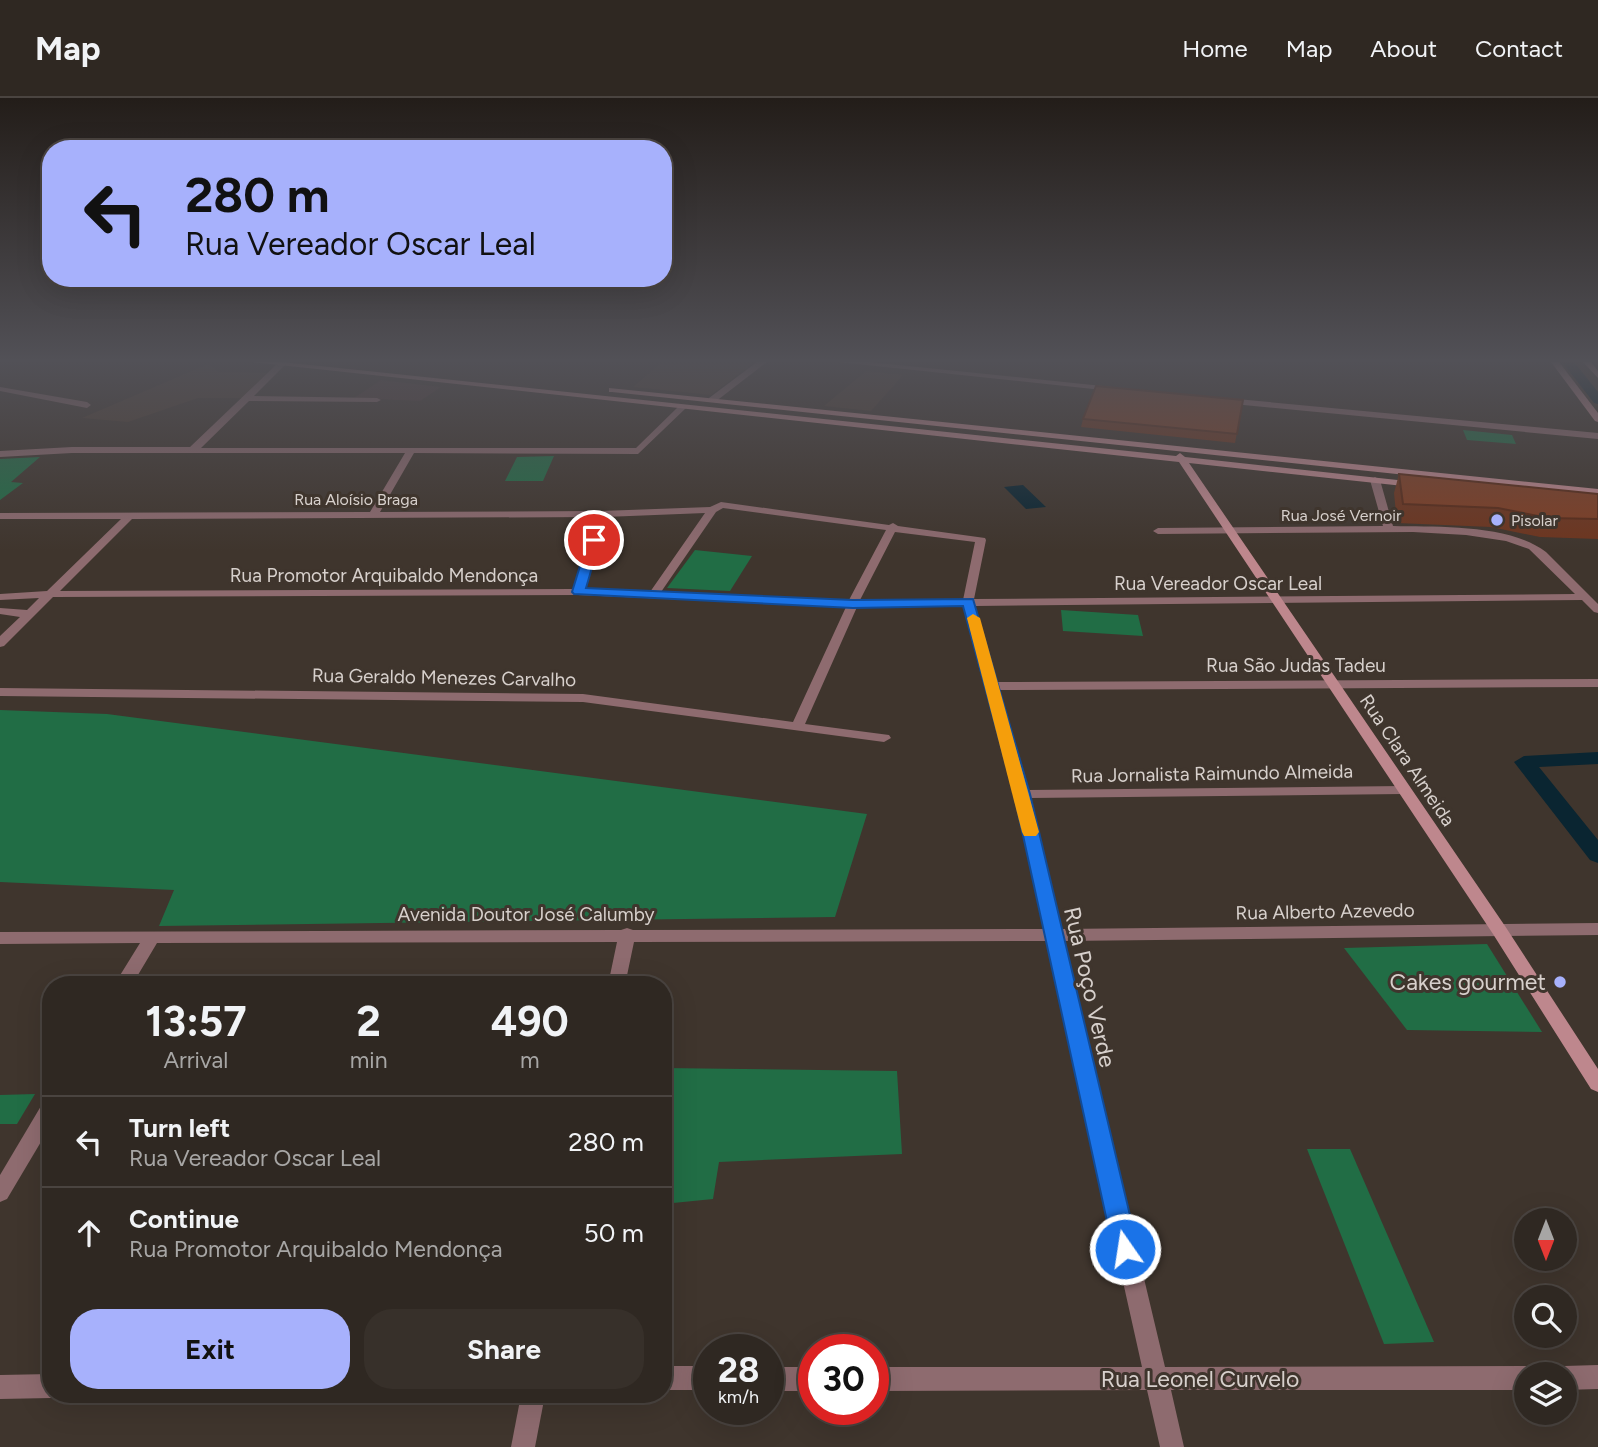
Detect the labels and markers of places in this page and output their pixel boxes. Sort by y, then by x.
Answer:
pin [564,510,624,570]
place label: Pisolar [1511,511,1558,530]
marker: Pisolar [1489,512,1505,528]
place label: Cakes gourmet [1390,968,1546,996]
marker: Cakes gourmet [1552,974,1568,990]

